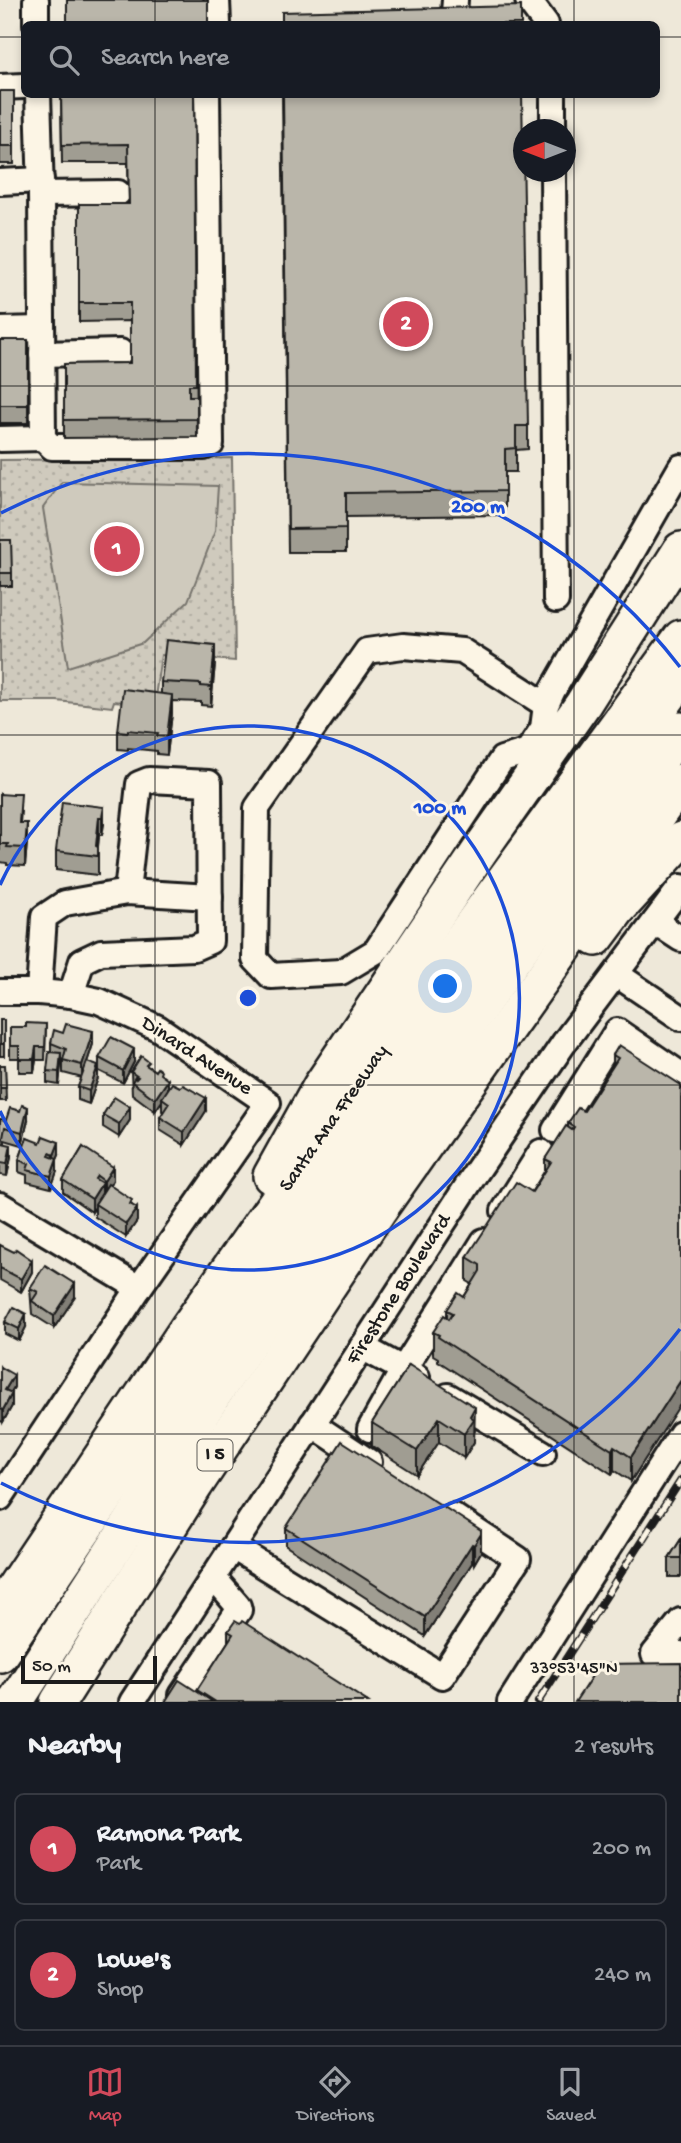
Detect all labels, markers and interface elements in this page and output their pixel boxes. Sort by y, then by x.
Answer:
search box [21,21,660,98]
icon: search [45,41,83,79]
text: Search here [101,44,229,75]
north arrow [513,119,576,182]
pin: 2 [383,298,429,350]
text: 200 m [451,496,505,521]
pin: 1 [94,523,140,575]
text: 100 m [413,797,466,822]
your location [428,969,462,1003]
centre of rings [236,986,260,1010]
street label: Dinard Avenue [134,1011,257,1103]
street label: Santa Ana Freeway [275,1041,395,1197]
street label: Firestone Boulevard [342,1209,459,1371]
road number: I 5 [198,1440,232,1470]
scale bar [21,1653,158,1685]
text: 50 m [32,1656,71,1679]
text: 33°53'45"N [529,1659,618,1680]
text: Nearby [28,1730,121,1765]
text: 2 results [574,1734,653,1761]
text: Ramona Park [97,1820,240,1851]
text: 1 [48,1836,58,1863]
text: 200 m [592,1836,651,1863]
text: Park [97,1851,141,1878]
text: Lowe's [97,1946,170,1977]
text: 2 [47,1962,59,1989]
text: 240 m [594,1962,651,1989]
text: Shop [97,1977,143,2004]
tab: Map [86,2063,124,2128]
tab: Directions [297,2063,374,2128]
tab: Saved [546,2063,595,2128]

